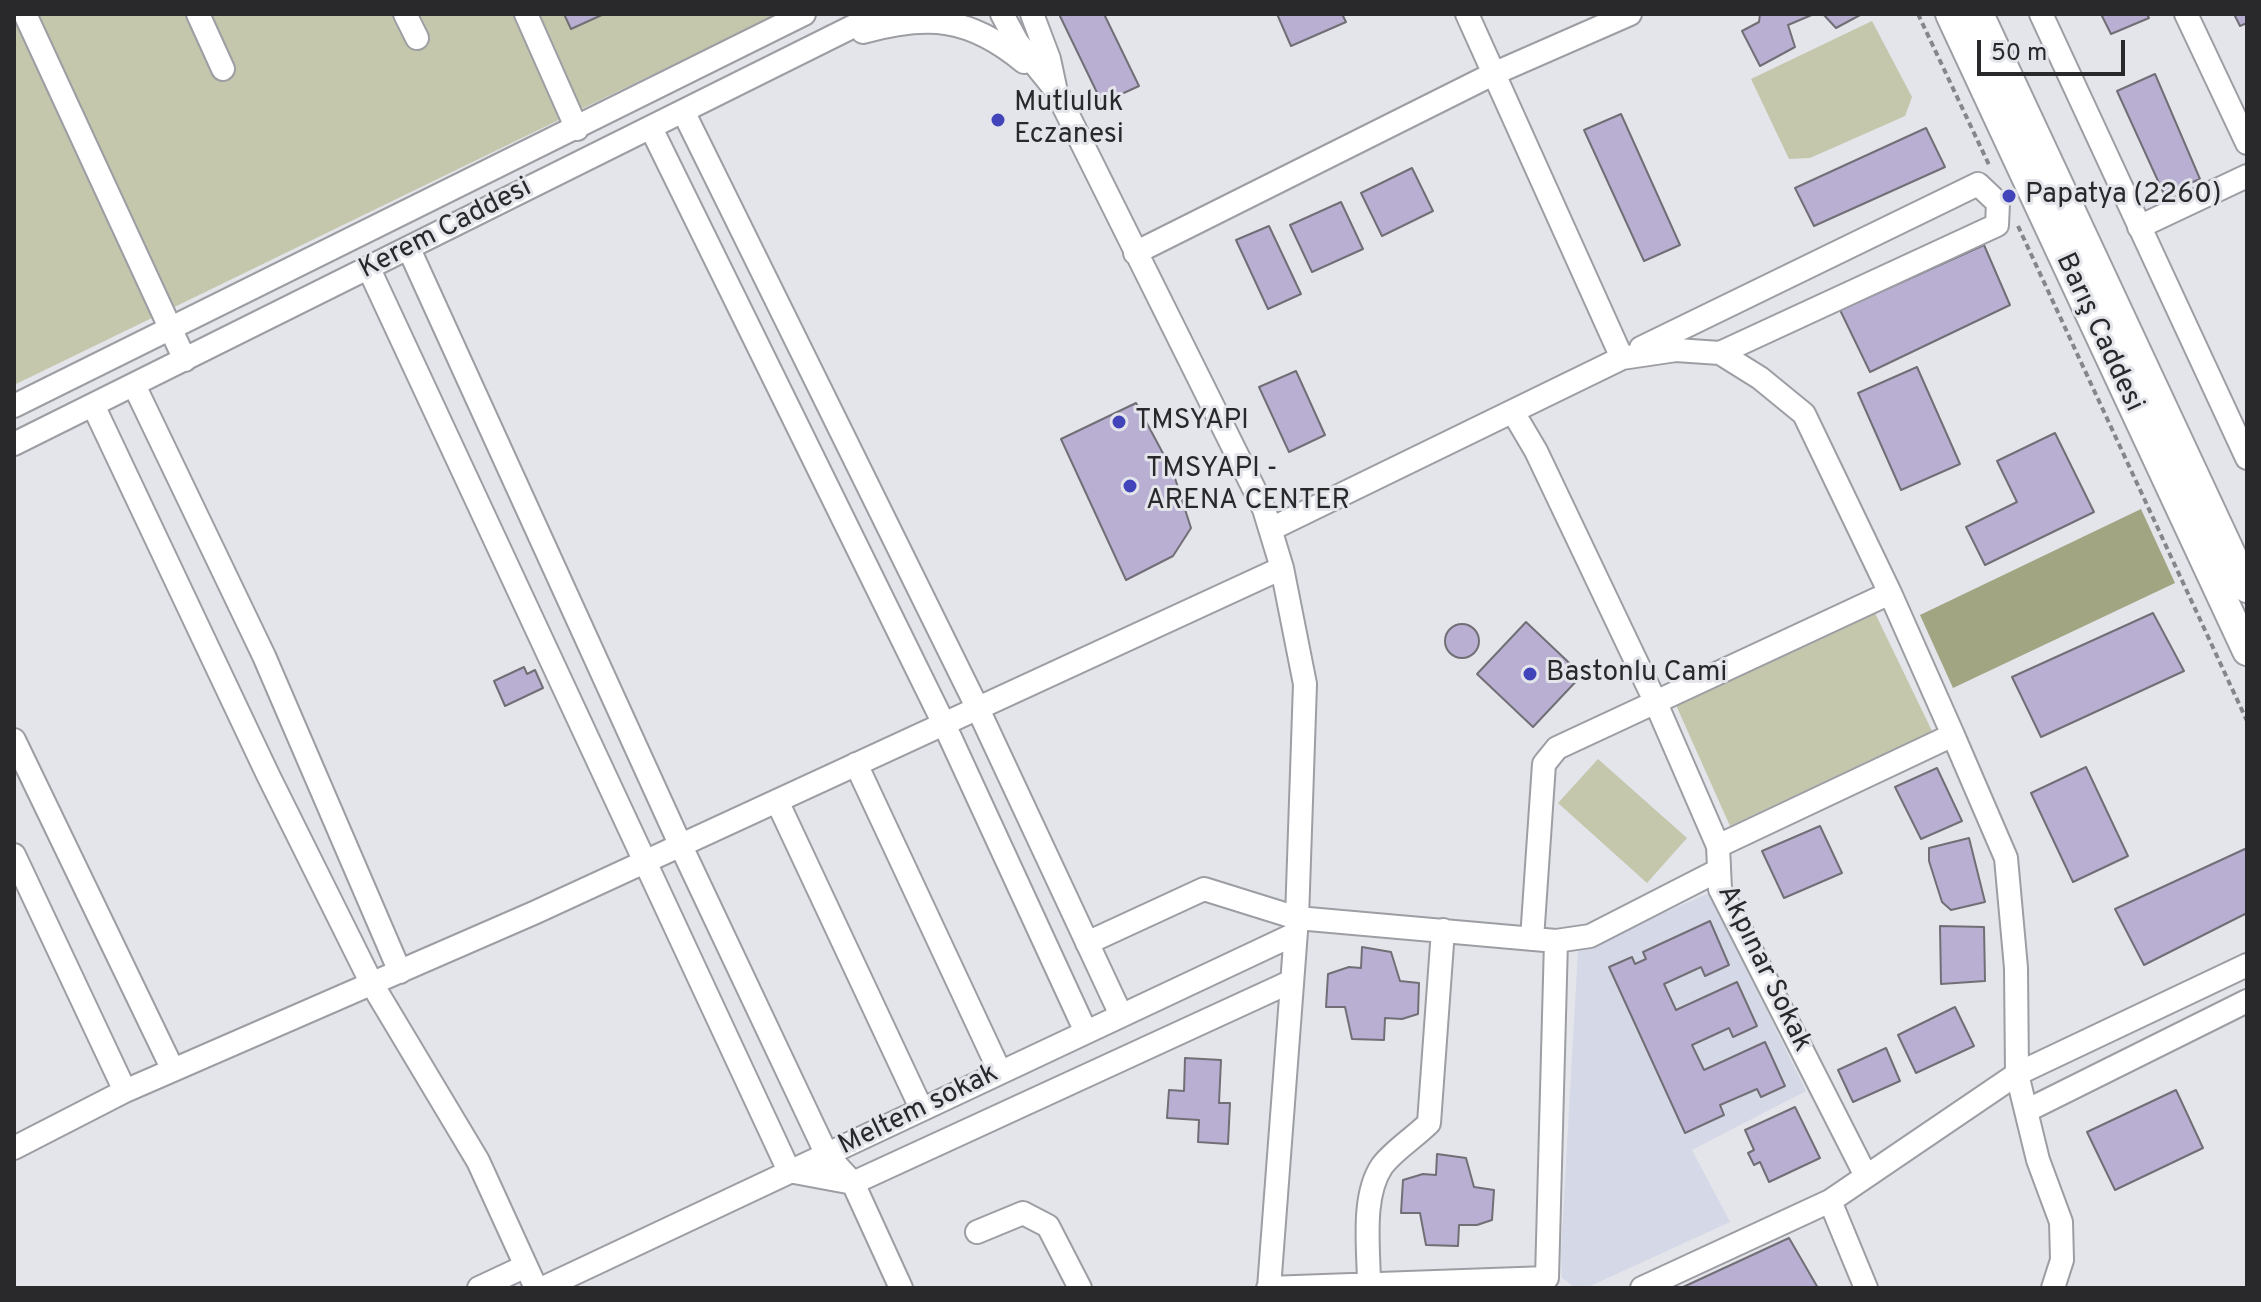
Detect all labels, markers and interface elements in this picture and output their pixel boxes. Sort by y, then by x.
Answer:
scale bar [1981,24,2129,74]
text: 50 m [1991,39,2047,69]
place label: Mutluluk Eczanesi [1014,87,1124,153]
marker: Mutluluk Eczanesi [989,111,1007,129]
street label: Kerem Caddesi [354,172,538,288]
place label: Papatya (2260) [2025,179,2222,213]
marker: Papatya (2260) [2000,187,2018,205]
street label: Barış Caddesi [2047,248,2149,418]
place label: TMSYAPI [1135,405,1249,439]
marker: TMSYAPI [1110,413,1128,431]
place label: TMSYAPI - ARENA CENTER [1146,453,1350,519]
marker: TMSYAPI - ARENA CENTER [1121,477,1139,495]
place label: Bastonlu Cami [1546,657,1727,691]
marker: Bastonlu Cami [1521,665,1539,683]
street label: Akpınar Sokak [1708,880,1818,1058]
street label: Meltem sokak [834,1058,1004,1164]

